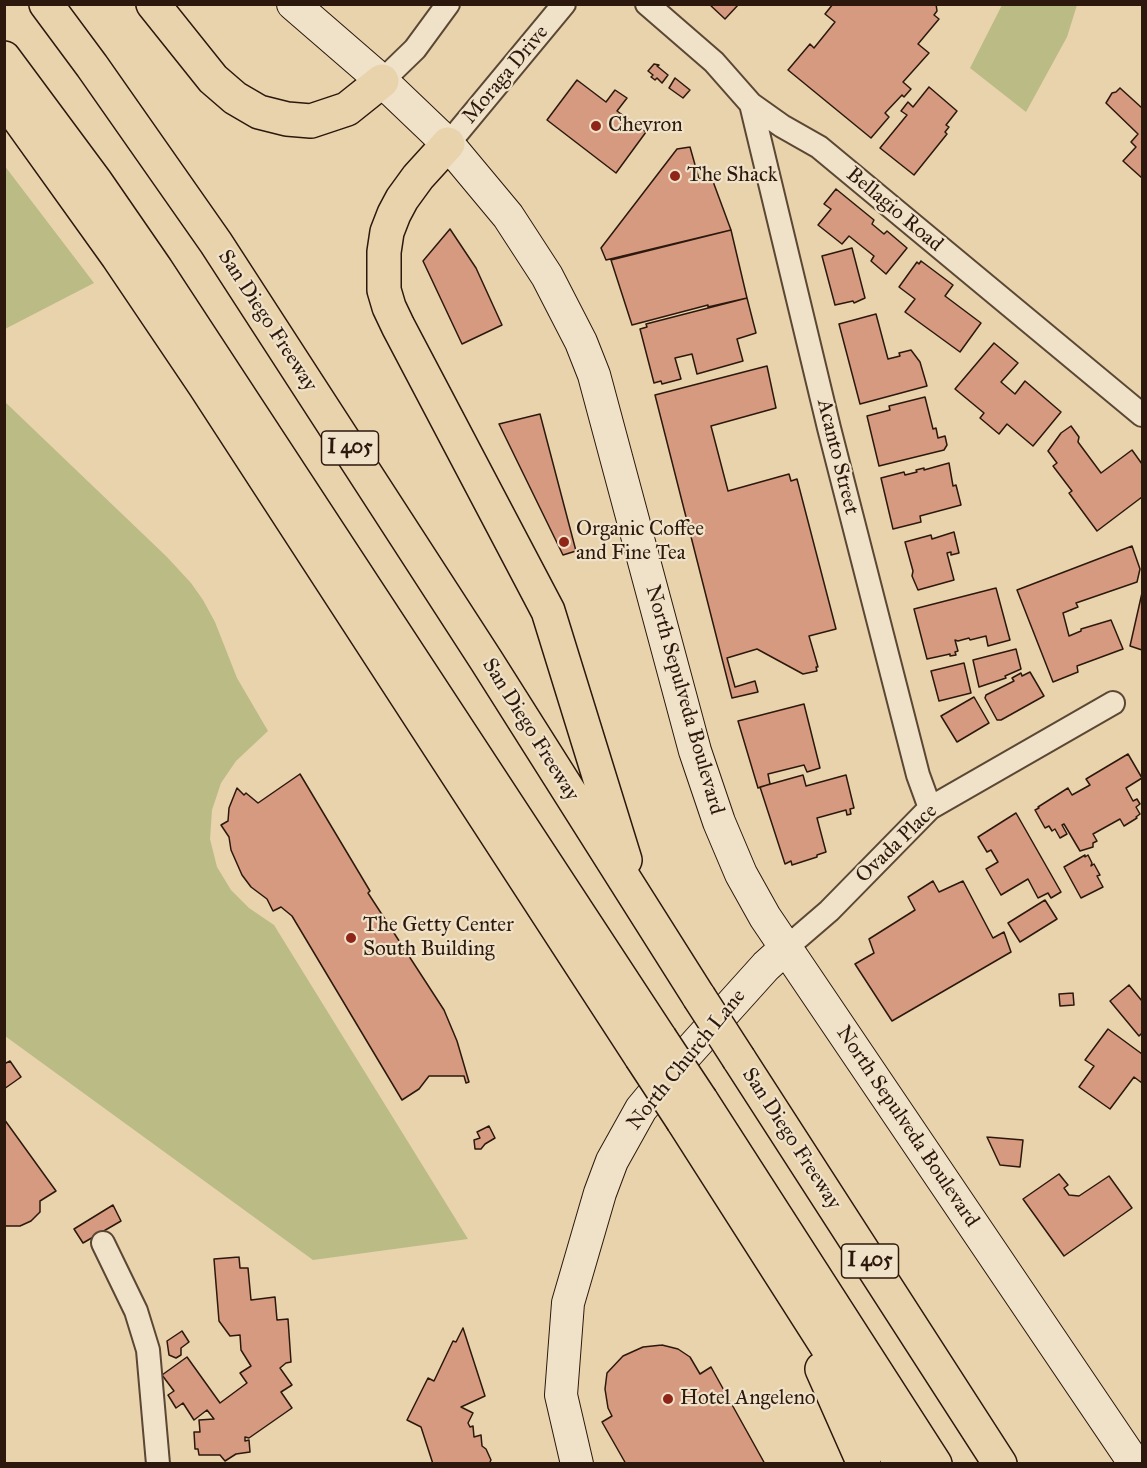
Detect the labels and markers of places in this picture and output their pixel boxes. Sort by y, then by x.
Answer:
place label: Chevron [608,113,683,139]
marker: Chevron [589,119,603,133]
place label: The Shack [687,163,778,189]
marker: The Shack [668,169,682,183]
place label: Organic Coffee and Fine Tea [576,517,704,567]
marker: Organic Coffee and Fine Tea [557,535,571,549]
place label: The Getty Center South Building [363,913,514,963]
marker: The Getty Center South Building [344,931,358,945]
place label: Hotel Angeleno [680,1386,816,1412]
marker: Hotel Angeleno [661,1392,675,1406]

